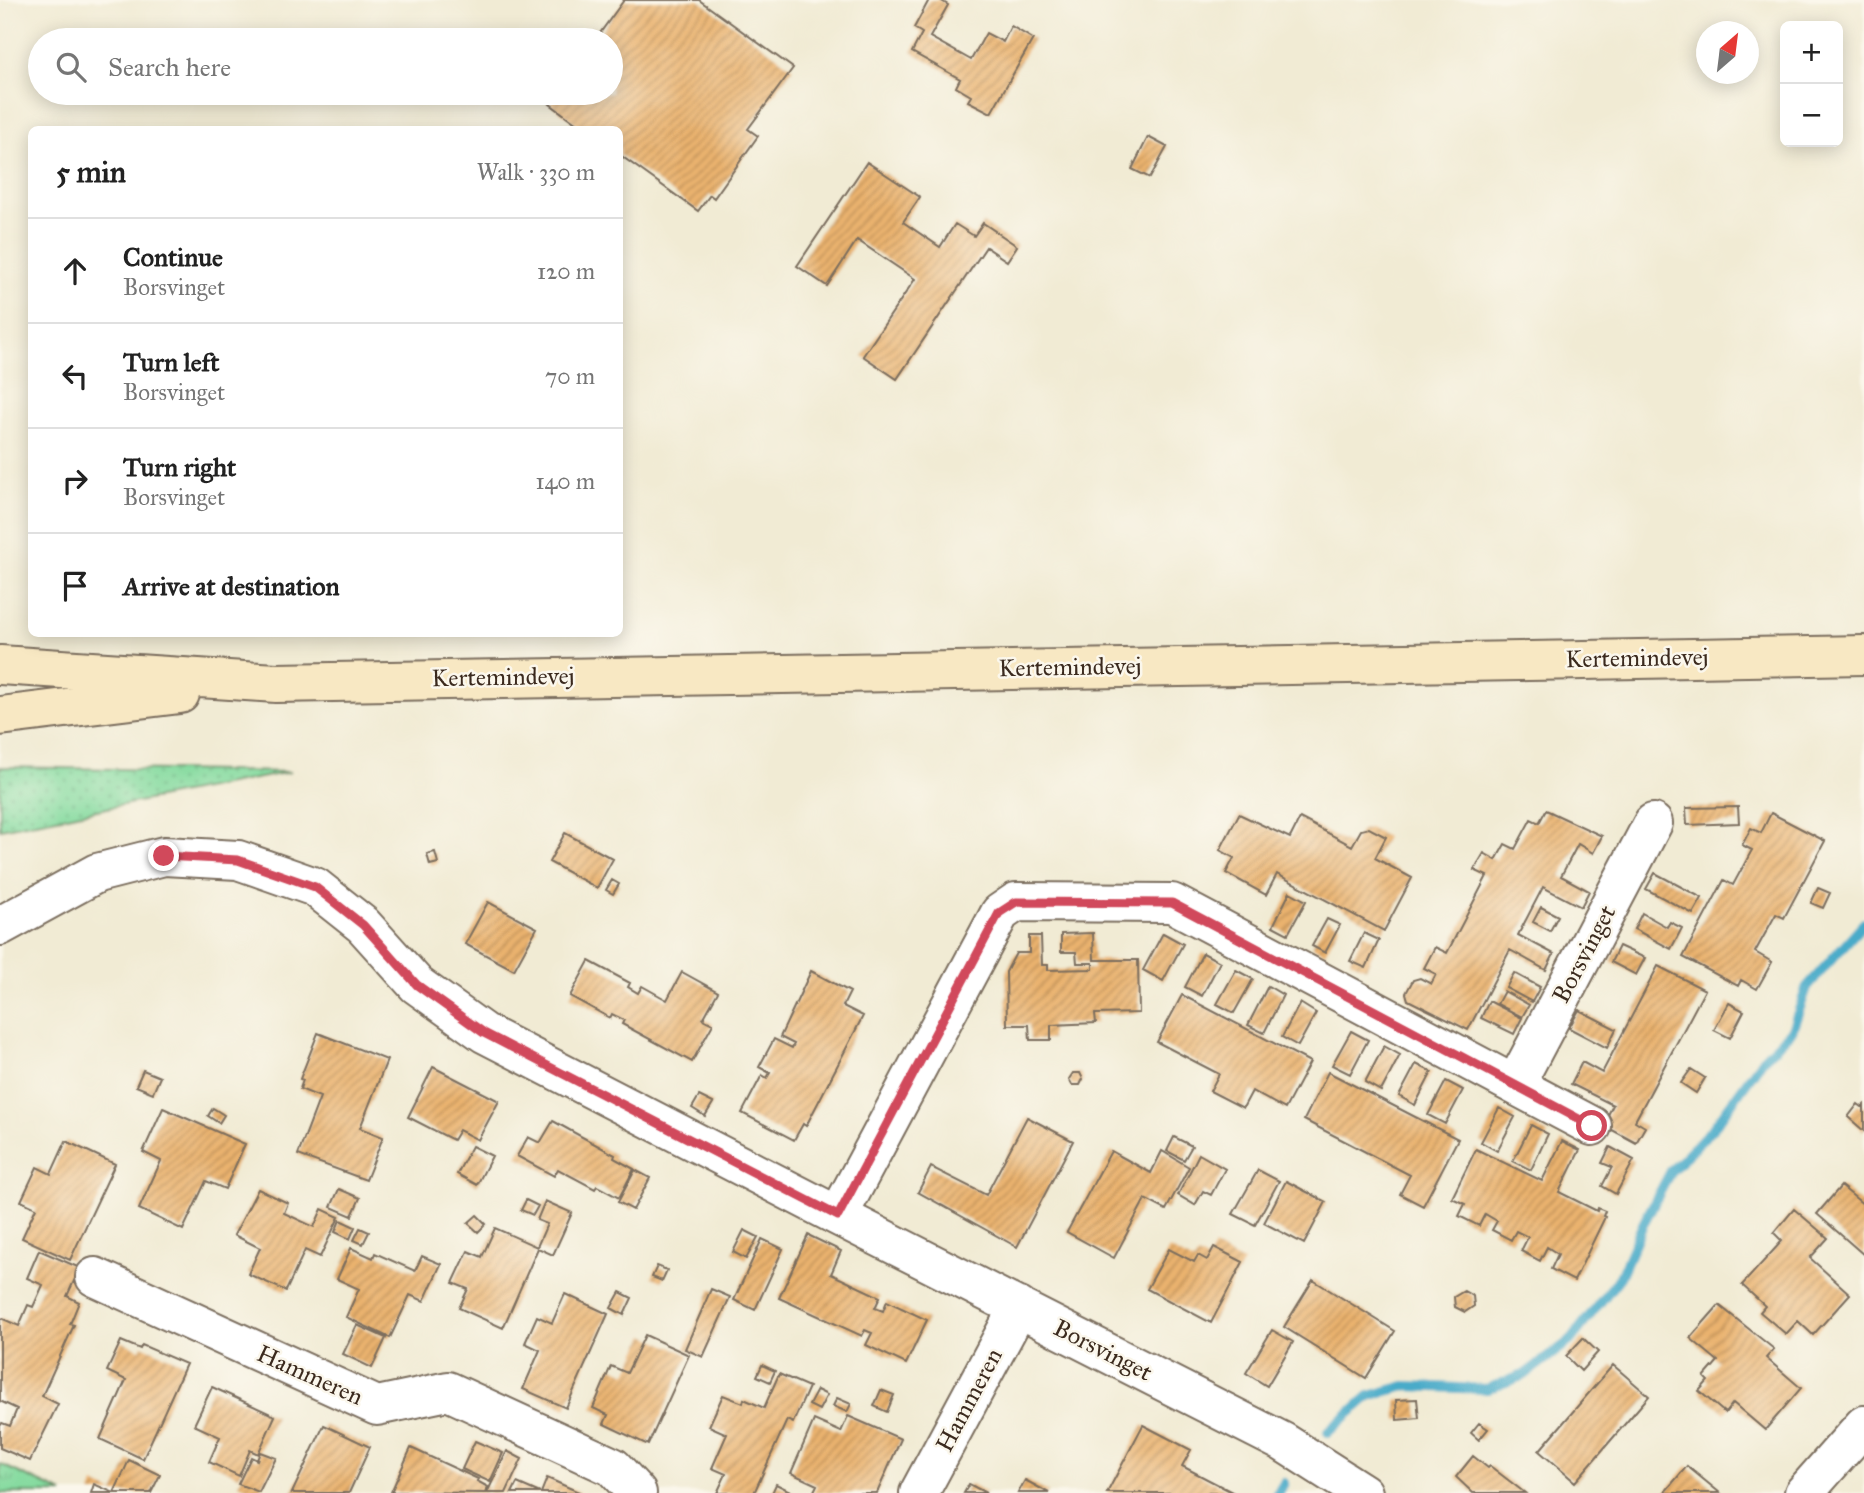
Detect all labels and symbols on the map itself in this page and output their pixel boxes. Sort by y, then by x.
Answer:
north arrow [1696,21,1759,84]
street label: Kertemindevej [1565,642,1709,674]
street label: Kertemindevej [998,651,1142,683]
street label: Kertemindevej [431,661,575,693]
route end [148,840,179,871]
street label: Borsvinget [1546,899,1623,1008]
route start [1576,1110,1607,1141]
street label: Borsvinget [1049,1312,1158,1388]
street label: Hammeren [252,1338,368,1412]
street label: Hammeren [929,1343,1009,1457]

